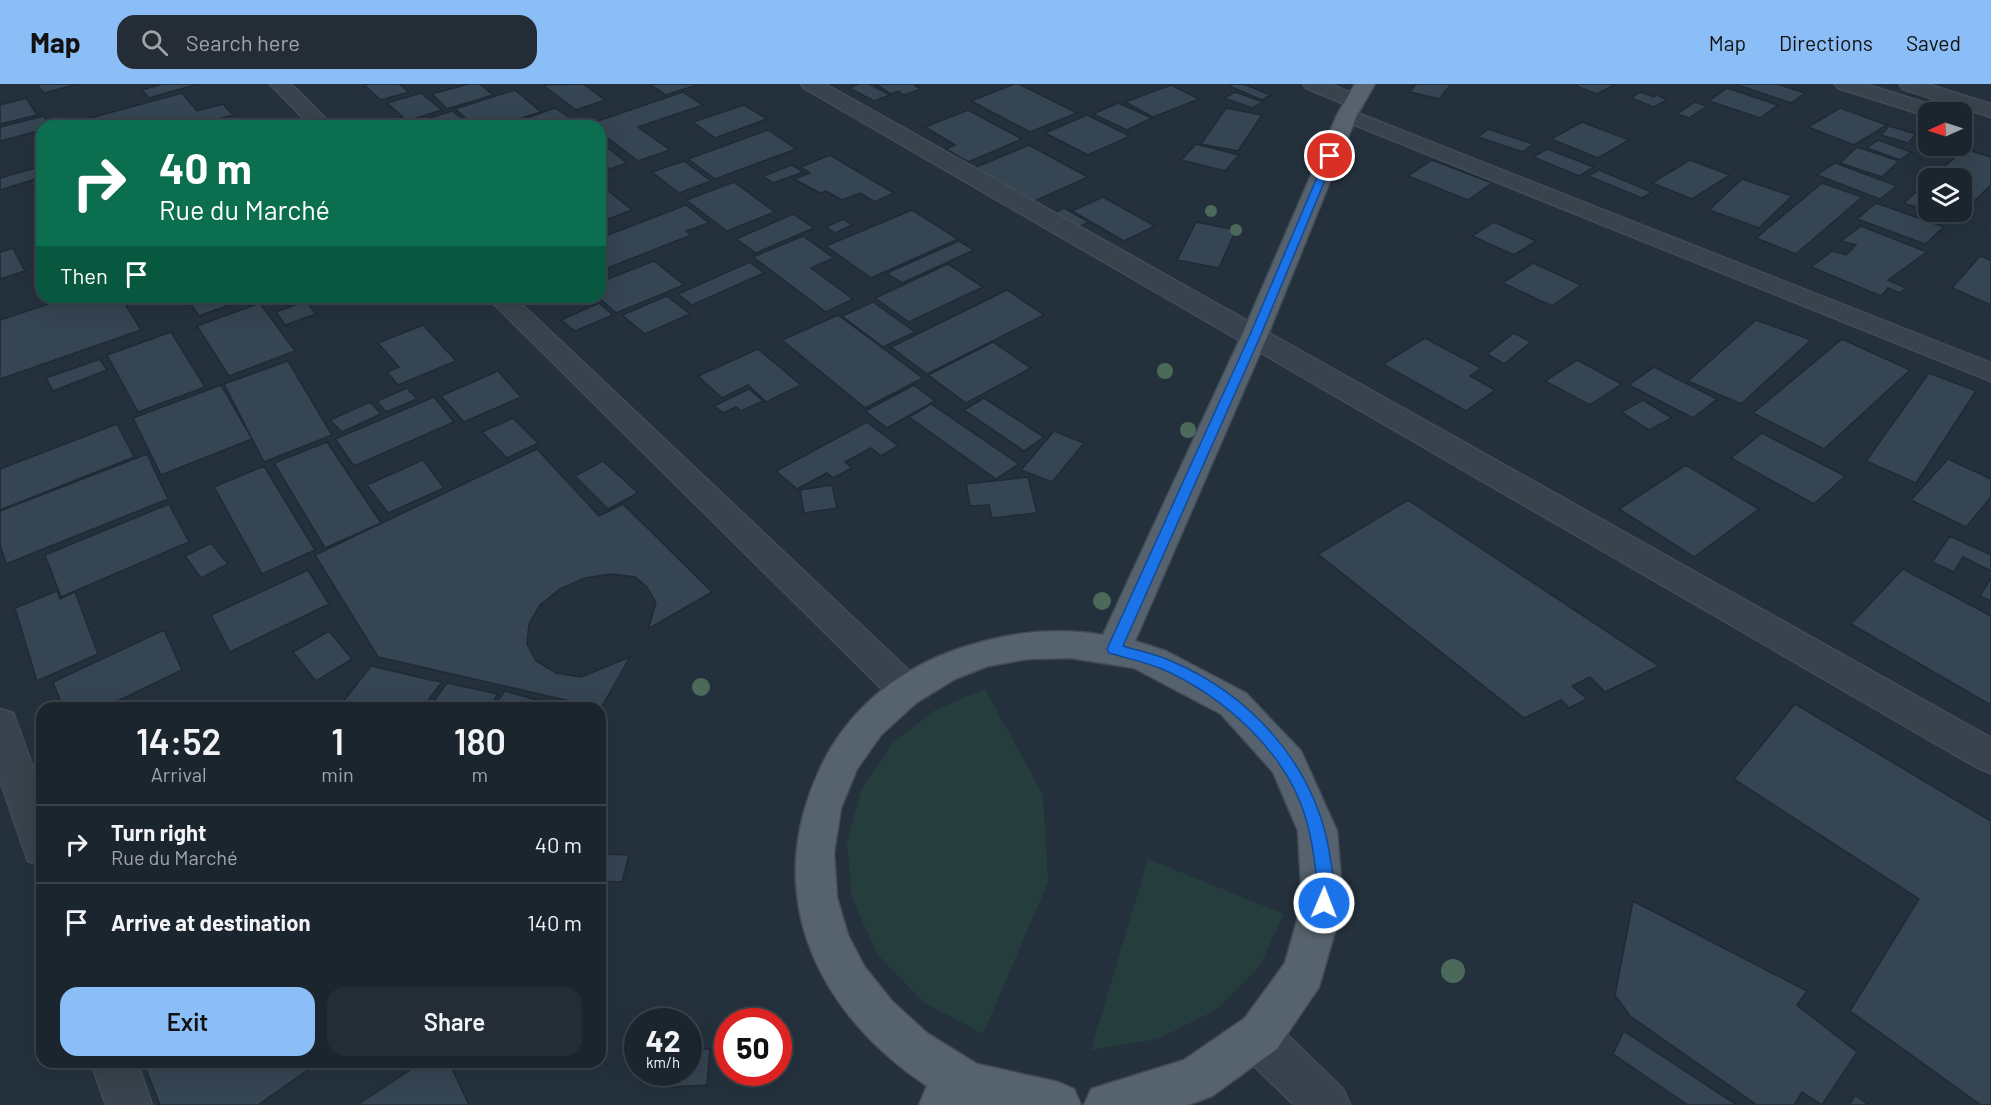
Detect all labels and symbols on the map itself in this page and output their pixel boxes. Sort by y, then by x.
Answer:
north arrow [1918,102,1972,156]
pin [1304,130,1355,181]
position arrow [1292,871,1356,935]
speed limit sign: 50 [714,1008,792,1086]

